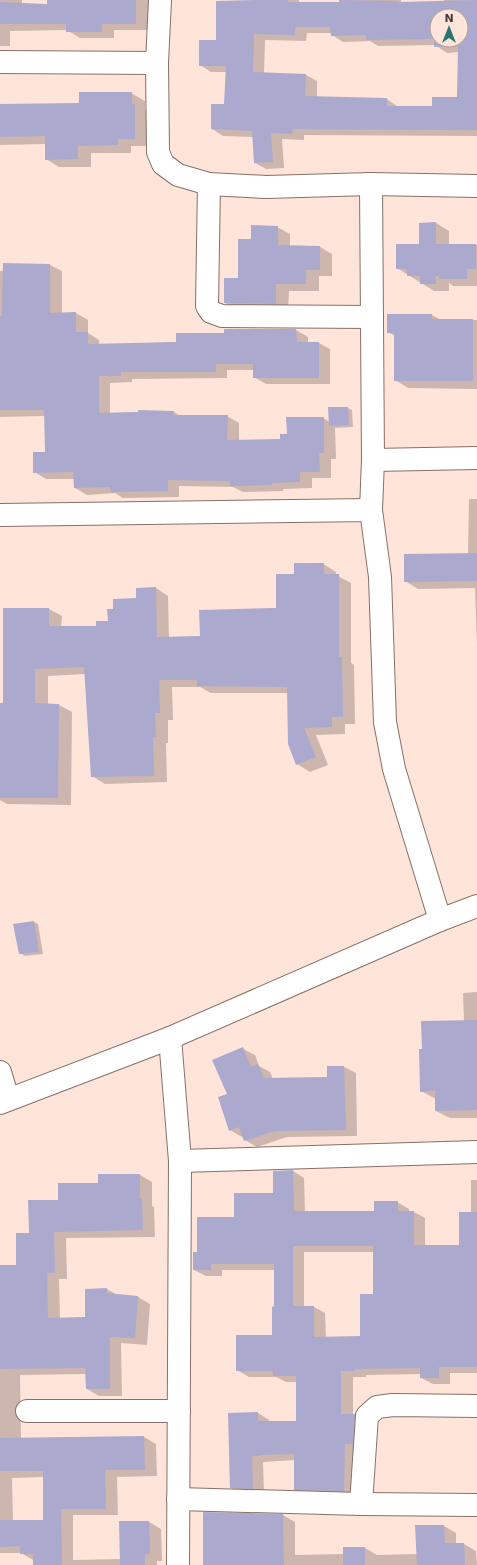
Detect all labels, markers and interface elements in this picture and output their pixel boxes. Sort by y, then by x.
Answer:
north arrow [429,8,469,48]
text: N [444,12,454,25]

